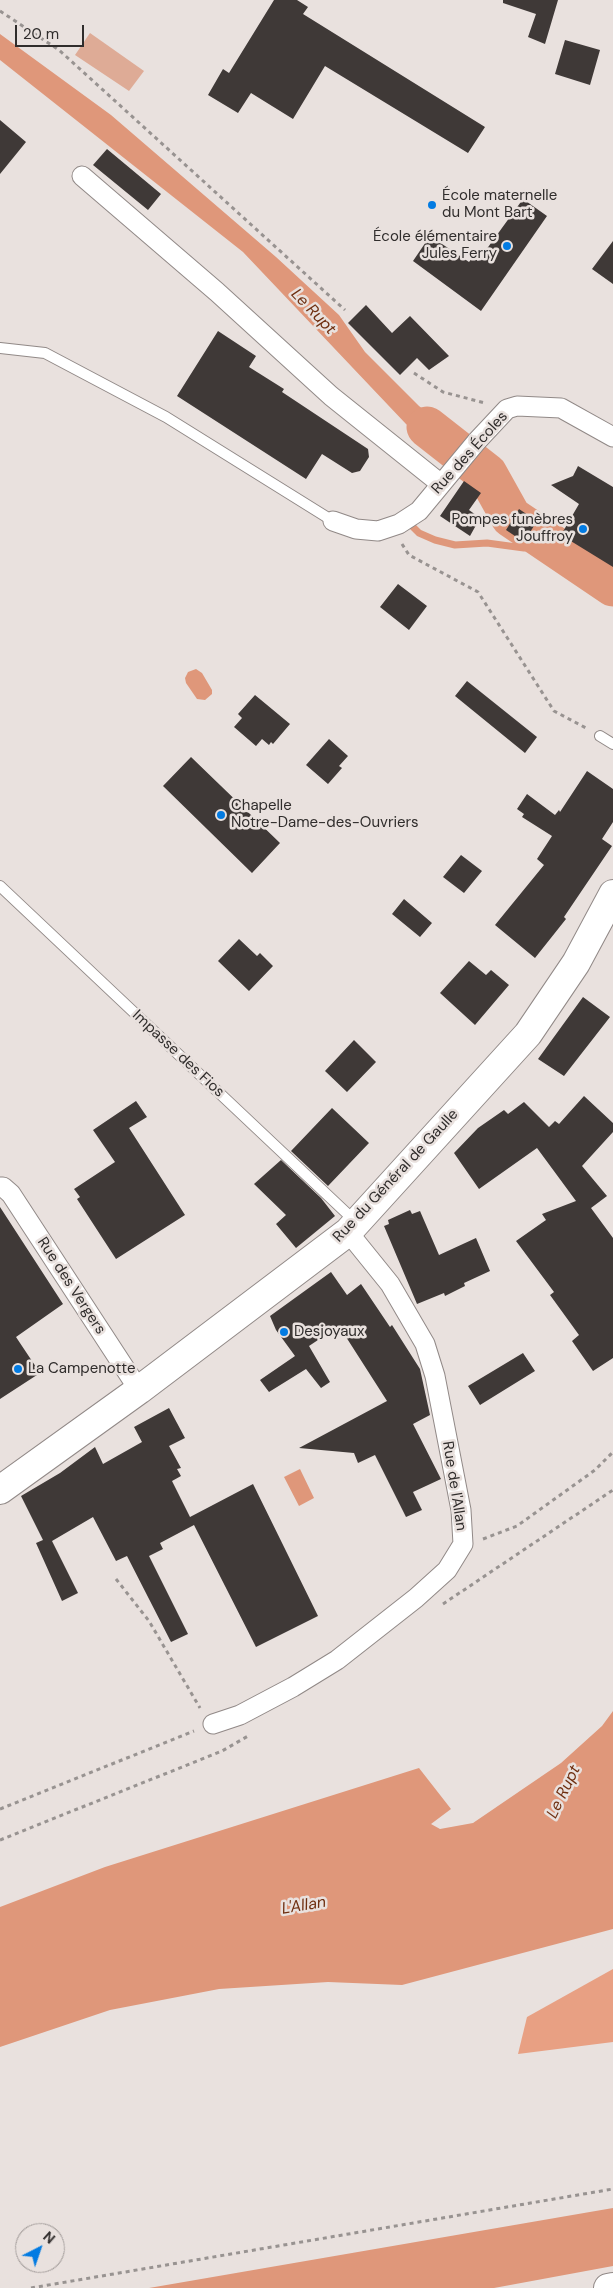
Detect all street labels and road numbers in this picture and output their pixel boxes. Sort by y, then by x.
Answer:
street label: Rue des Écoles [428,408,512,498]
street label: Impasse des Fios [128,1007,228,1101]
street label: Rue du Général de Gaulle [330,1106,462,1246]
street label: Rue des Vergers [33,1234,109,1338]
street label: Rue de l'Allan [438,1440,470,1532]

